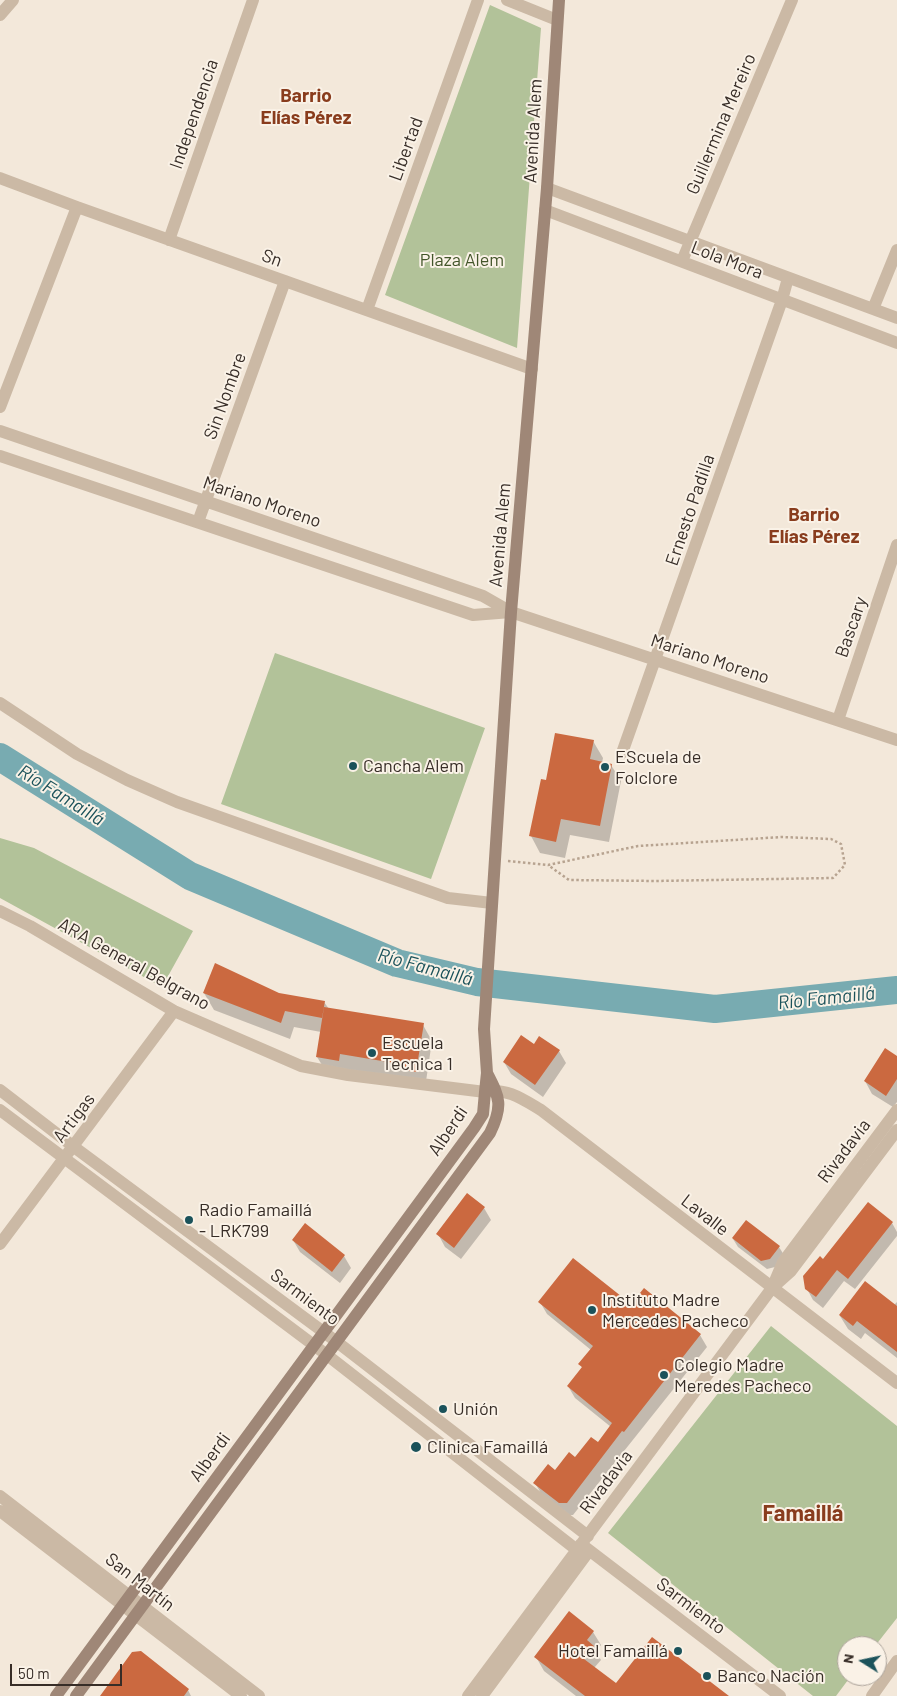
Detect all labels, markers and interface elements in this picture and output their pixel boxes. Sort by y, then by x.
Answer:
street label: Guillermina Mereiro [682,50,760,198]
street label: Independencia [165,56,223,172]
street label: Avenida Alem [519,78,547,184]
district label: Barrio Elías Pérez [261,85,351,129]
street label: Libertad [384,114,428,184]
street label: Lola Mora [688,236,766,284]
street label: Sn [259,244,285,272]
park label: Plaza Alem [420,249,504,271]
street label: Sin Nombre [199,349,251,443]
street label: Ernesto Padilla [661,451,719,569]
street label: Mariano Moreno [200,472,324,532]
street label: Avenida Alem [485,482,515,588]
district label: Barrio Elías Pérez [769,504,859,548]
street label: Bascary [831,594,871,660]
street label: Mariano Moreno [648,630,772,688]
place label: EScuela de Folclore [615,746,701,789]
place label: Cancha Alem [363,755,464,777]
water label: Río Famaillá [14,760,108,830]
marker: Cancha Alem [347,760,359,772]
marker: EScuela de Folclore [599,761,611,773]
street label: ARA General Belgrano [54,913,214,1015]
water label: Río Famaillá [375,943,475,991]
water label: Río Famaillá [777,982,875,1014]
place label: Escuela Tecnica 1 [382,1032,453,1074]
marker: Escuela Tecnica 1 [366,1047,378,1059]
street label: Artigas [48,1089,100,1147]
street label: Alberdi [424,1102,472,1160]
street label: Rivadavia [813,1115,875,1187]
street label: Lavalle [677,1190,733,1240]
place label: Radio Famaillá - LRK799 [199,1199,312,1242]
marker: Radio Famaillá - LRK799 [183,1214,195,1226]
street label: Sarmiento [266,1264,344,1330]
place label: Instituto Madre Mercedes Pacheco [602,1289,749,1332]
marker: Instituto Madre Mercedes Pacheco [586,1304,598,1316]
place label: Colegio Madre Meredes Pacheco [674,1354,811,1396]
marker: Colegio Madre Meredes Pacheco [658,1369,670,1381]
place label: Unión [453,1398,498,1420]
marker: Unión [437,1403,449,1415]
street label: Alberdi [185,1428,235,1486]
place label: Clinica Famaillá [427,1436,548,1458]
marker: Clinica Famaillá [409,1440,423,1454]
street label: Rivadavia [575,1446,637,1518]
district label: Famaillá [763,1501,843,1527]
street label: San Martín [101,1548,179,1616]
street label: Sarmiento [652,1573,730,1639]
north arrow [837,1636,887,1686]
place label: Hotel Famaillá [558,1640,668,1662]
marker: Hotel Famaillá [672,1645,684,1657]
text: N [839,1652,857,1665]
scale bar [12,1654,125,1686]
text: 50 m [18,1664,50,1682]
place label: Banco Nación [717,1665,824,1687]
marker: Banco Nación [701,1670,713,1682]

